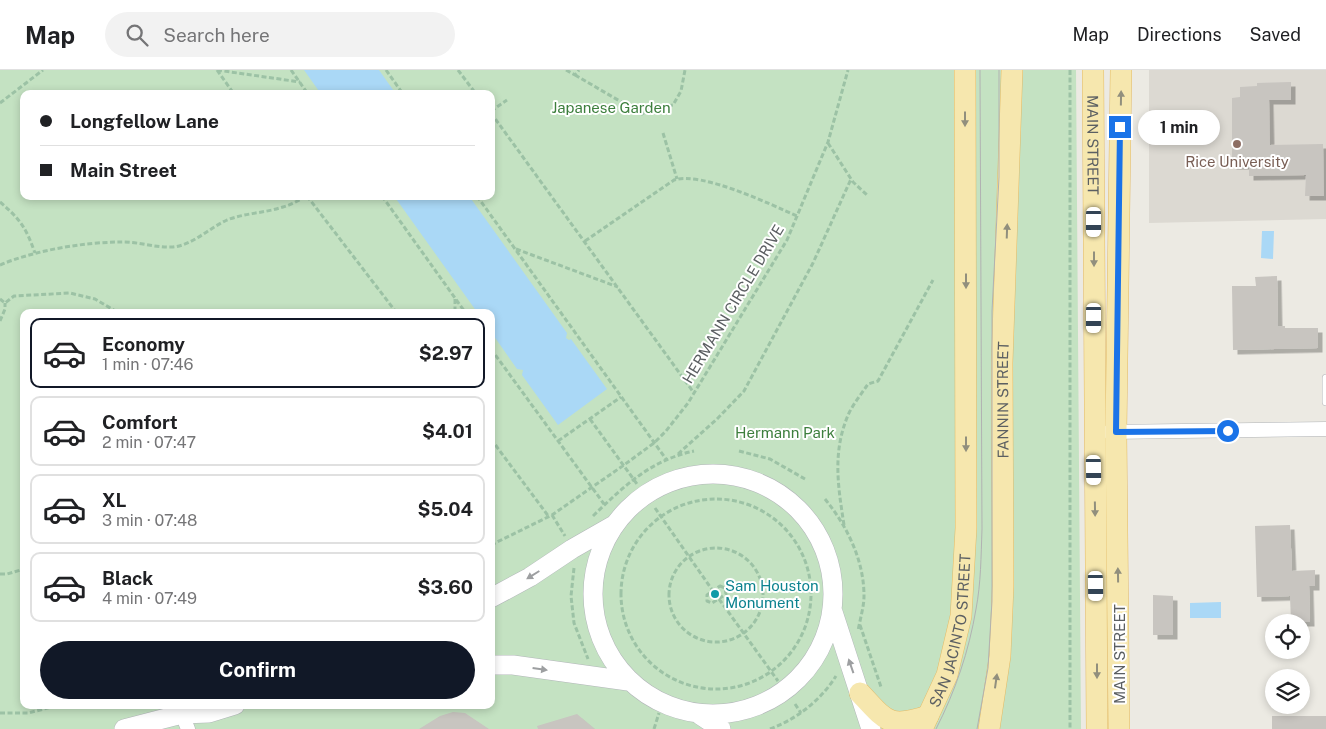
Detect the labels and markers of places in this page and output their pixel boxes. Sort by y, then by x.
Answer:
marker: Rice University [1231,138,1243,150]
place label: Rice University [1185,153,1289,170]
place label: Sam Houston Monument [725,577,819,611]
marker: Sam Houston Monument [709,588,721,600]

